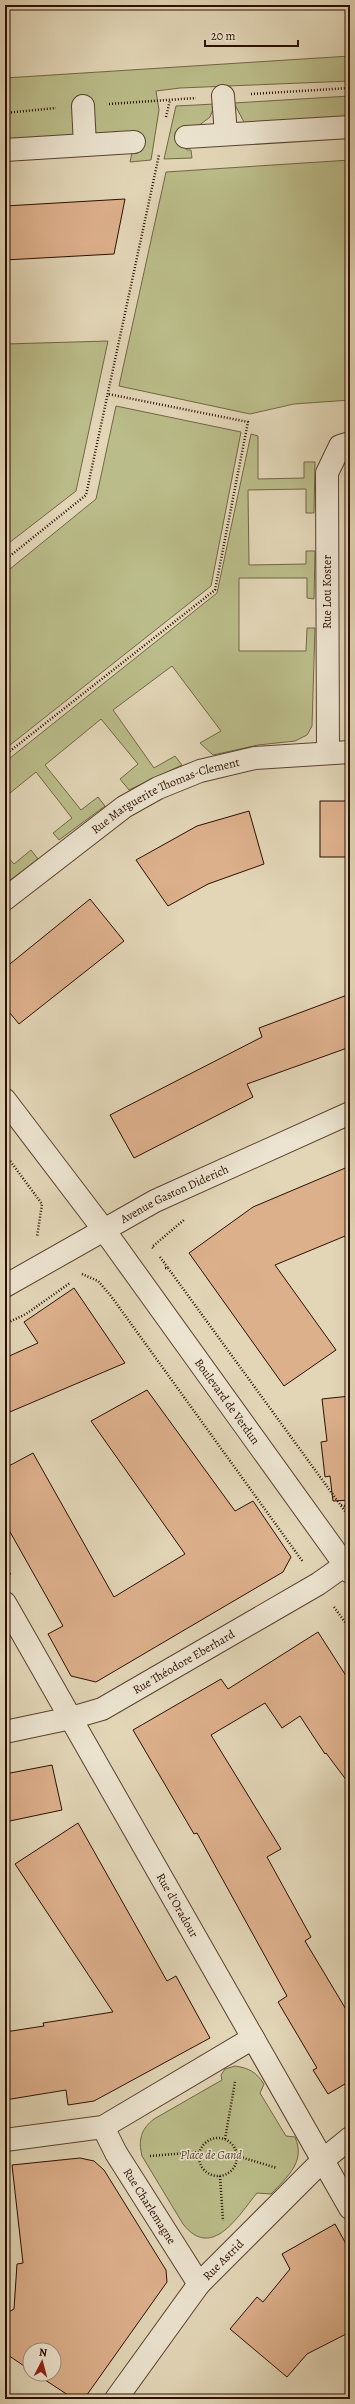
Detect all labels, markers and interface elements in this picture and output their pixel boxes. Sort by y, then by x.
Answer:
scale bar [205,22,298,48]
text: 20 m [211,28,235,44]
street label: Rue Lou Koster [319,555,335,629]
street label: Rue Marguerite Thomas-Clement [88,754,241,837]
street label: Avenue Gaston Diderich [117,1161,232,1228]
street label: Boulevard de Verdun [191,1355,264,1448]
street label: Rue Théodore Eberhard [130,1626,238,1698]
street label: Rue d'Oradour [153,1870,202,1941]
park label: Place de Gand [180,2147,242,2163]
street label: Rue Charlemagne [120,2165,180,2247]
street label: Rue Astrid [199,2236,247,2284]
north arrow [22,2342,62,2382]
text: N [38,2345,48,2360]

